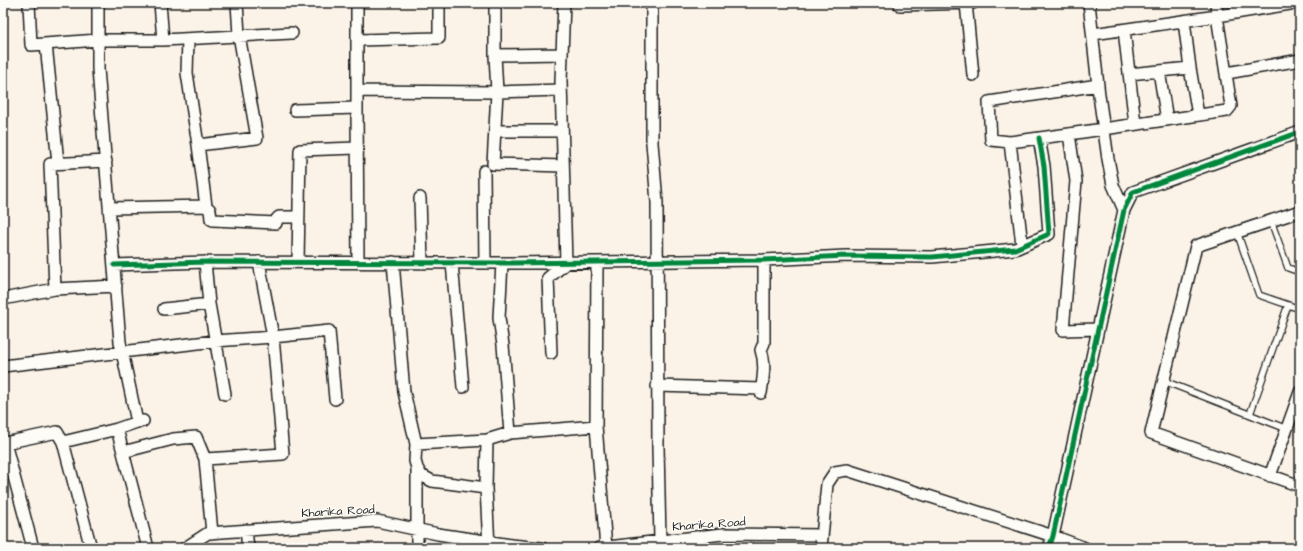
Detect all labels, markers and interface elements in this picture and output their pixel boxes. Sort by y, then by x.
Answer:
street label: Kharika Road [301,501,375,522]
street label: Kharika Road [672,513,746,536]

